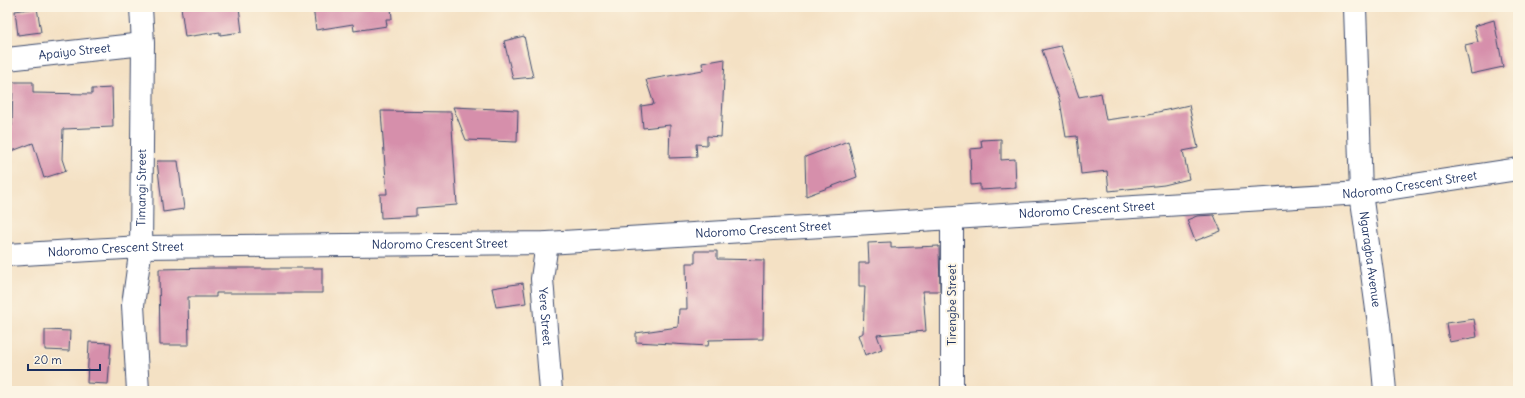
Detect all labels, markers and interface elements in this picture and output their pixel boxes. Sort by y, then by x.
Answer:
street label: Apaiyo Street [38,40,111,62]
street label: Timangi Street [133,149,149,227]
street label: Ndoromo Crescent Street [1342,167,1478,201]
street label: Ndoromo Crescent Street [1018,198,1155,221]
street label: Ngaragba Avenue [1357,210,1385,308]
street label: Ndoromo Crescent Street [695,218,832,241]
street label: Ndoromo Crescent Street [372,235,508,252]
street label: Ndoromo Crescent Street [47,239,184,260]
street label: Tirengbe Street [944,264,959,346]
street label: Yere Street [536,287,555,346]
scale bar [28,346,100,372]
text: 20 m [34,352,62,367]

